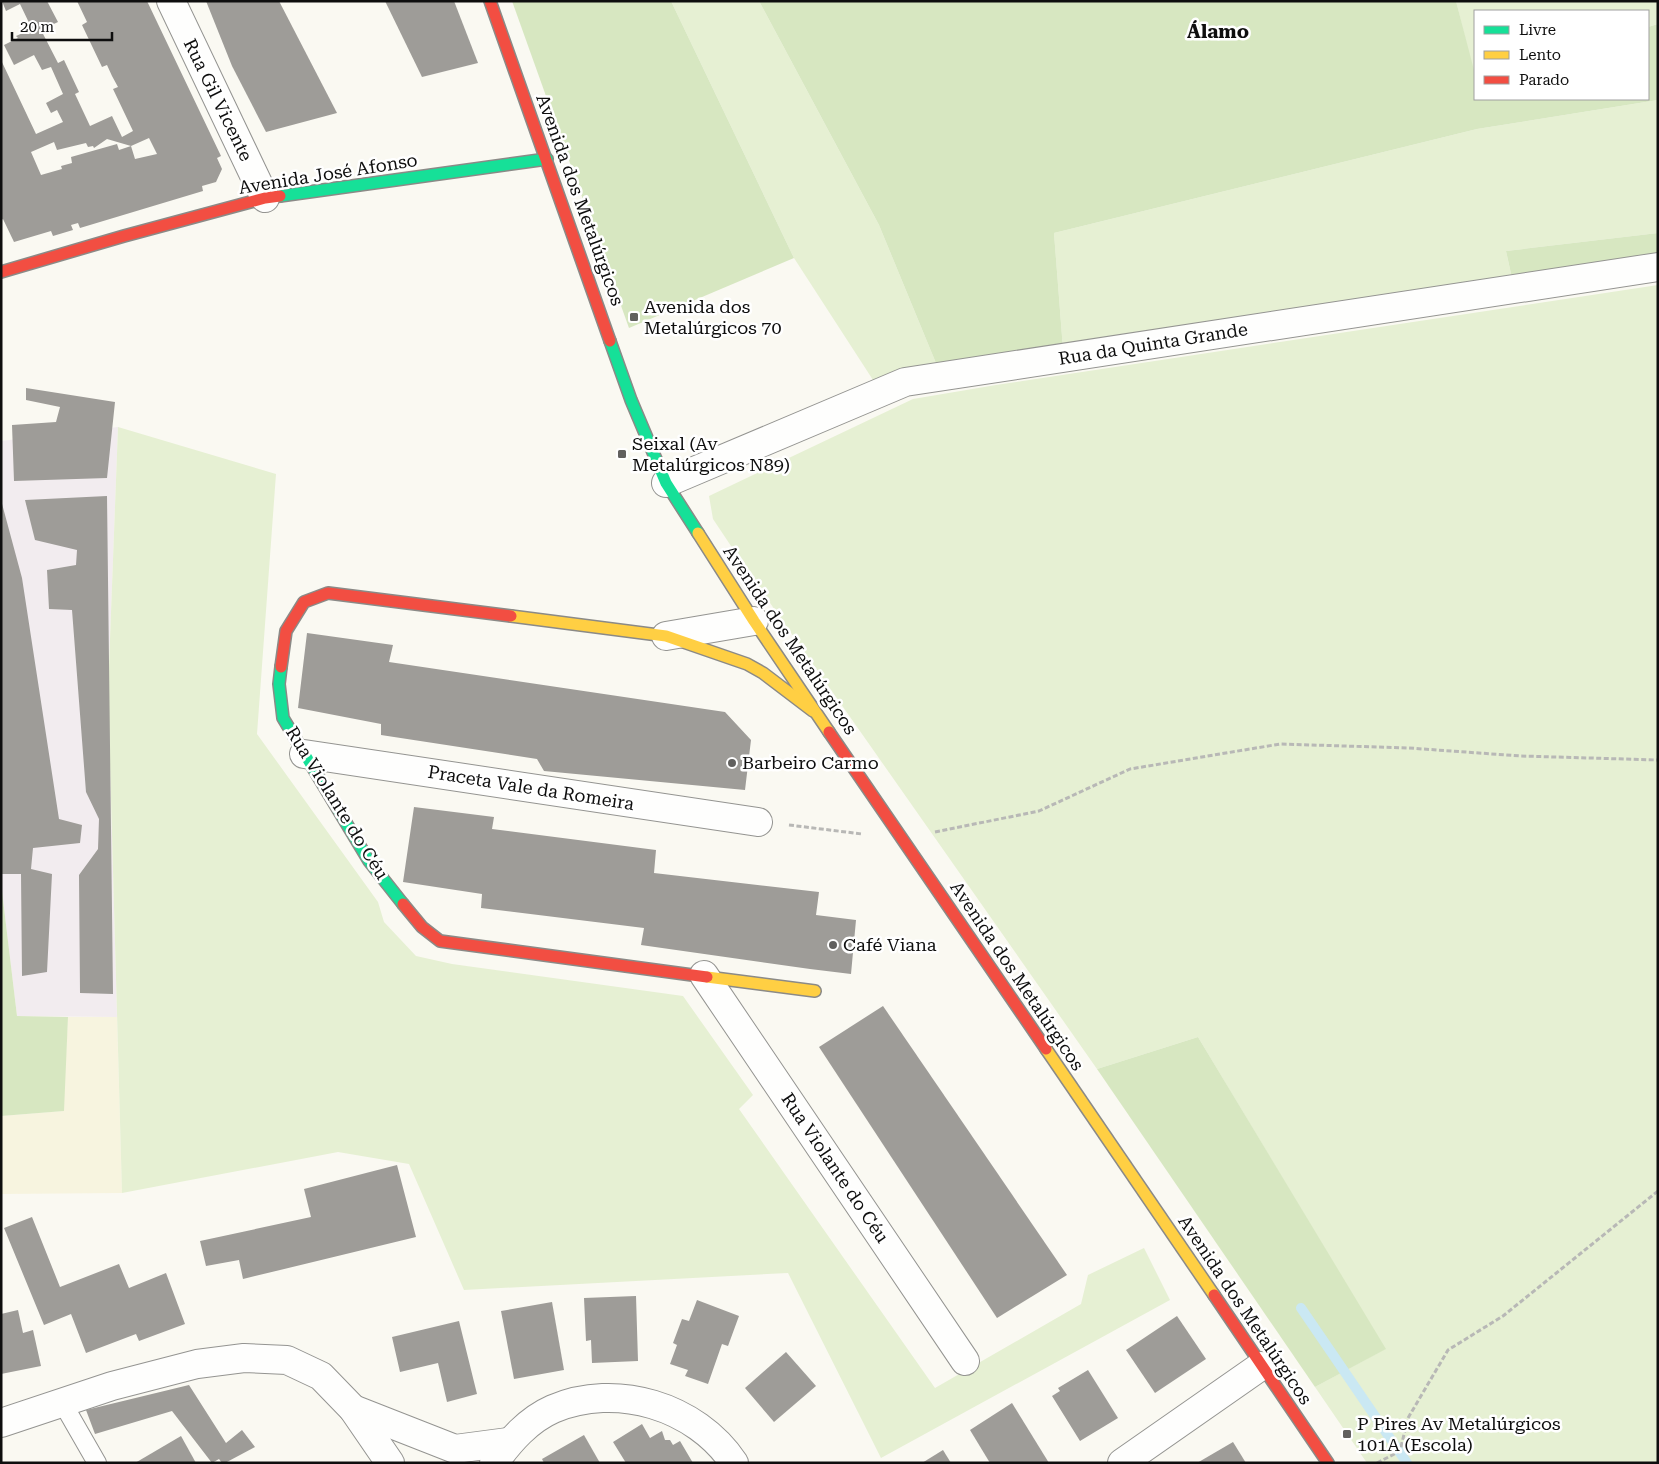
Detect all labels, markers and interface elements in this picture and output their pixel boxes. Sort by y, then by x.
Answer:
scale bar [12,10,112,42]
legend [1474,10,1649,100]
text: 20 m [20,18,55,36]
district label: Álamo [1187,20,1249,43]
text: Livre [1519,21,1556,39]
street label: Rua Gil Vicente [180,35,257,165]
text: Lento [1519,46,1561,64]
text: Parado [1519,71,1569,89]
street label: Avenida dos Metalúrgicos [532,91,629,309]
street label: Avenida José Afonso [237,149,419,198]
place label: Avenida dos Metalúrgicos 70 [644,296,782,338]
marker: Avenida dos Metalúrgicos 70 [628,311,640,323]
street label: Rua da Quinta Grande [1057,318,1249,369]
place label: Seixal (Av Metalúrgicos N89) [632,433,790,475]
marker: Seixal (Av Metalúrgicos N89) [616,448,628,460]
street label: Avenida dos Metalúrgicos [719,541,862,738]
street label: Rua Violante do Céu [282,722,393,883]
place label: Barbeiro Carmo [742,752,879,773]
marker: Barbeiro Carmo [726,757,738,769]
street label: Praceta Vale da Romeira [426,761,636,814]
street label: Avenida dos Metalúrgicos [946,877,1089,1074]
place label: Café Viana [843,934,937,955]
marker: Café Viana [827,939,839,951]
street label: Rua Violante do Céu [777,1089,893,1247]
street label: Avenida dos Metalúrgicos [1174,1211,1317,1408]
place label: P Pires Av Metalúrgicos 101A (Escola) [1357,1413,1561,1455]
marker: P Pires Av Metalúrgicos 101A (Escola) [1341,1428,1353,1440]

